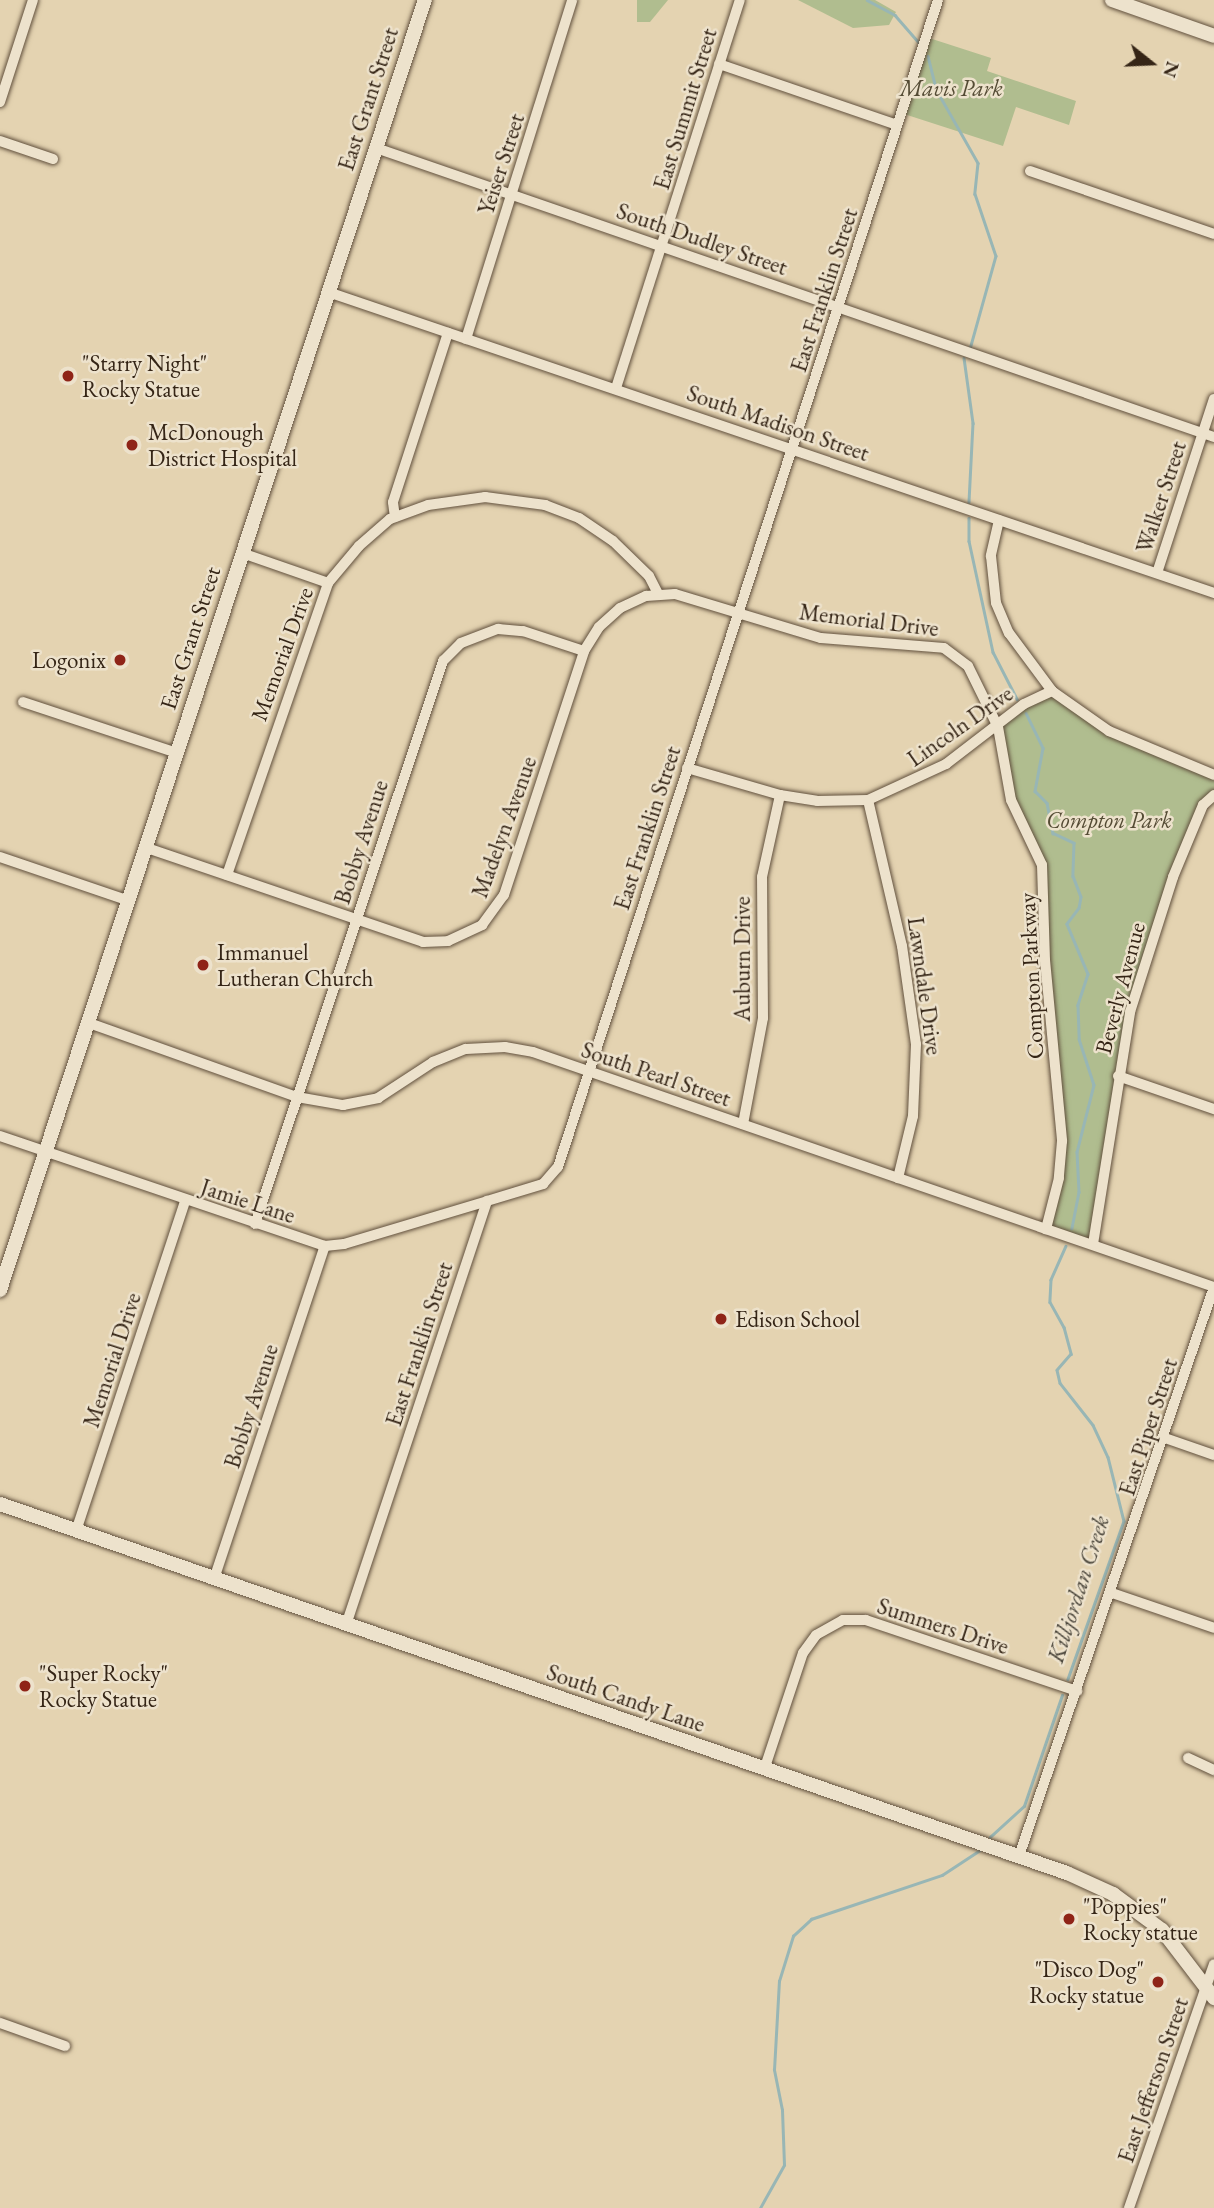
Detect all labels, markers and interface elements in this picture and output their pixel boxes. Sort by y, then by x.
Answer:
street label: East Grant Street [332,24,404,174]
street label: East Summit Street [647,25,723,193]
north arrow [1116,28,1186,98]
text: N [1157,58,1186,81]
park label: Mavis Park [899,74,1003,102]
street label: Yeiser Street [472,110,530,218]
street label: South Dudley Street [613,197,791,281]
street label: East Franklin Street [784,205,864,375]
place label: "Starry Night" Rocky Statue [82,349,207,403]
marker: "Starry Night" Rocky Statue [60,368,76,384]
street label: South Madison Street [683,379,873,467]
place label: McDonough District Hospital [148,418,297,472]
marker: McDonough District Hospital [122,435,142,455]
street label: Walker Street [1130,438,1192,556]
street label: East Grant Street [154,563,226,713]
street label: Memorial Drive [245,583,319,725]
street label: Memorial Drive [798,598,940,642]
place label: Logonix [32,646,106,674]
marker: Logonix [112,652,128,668]
street label: Lincoln Drive [902,680,1018,772]
street label: East Franklin Street [607,743,687,913]
street label: Madelyn Avenue [466,753,542,901]
street label: Bobby Avenue [328,777,394,907]
park label: Compton Park [1046,806,1172,834]
street label: Compton Parkway [1013,892,1049,1060]
street label: Auburn Drive [728,896,756,1022]
street label: Lawndale Drive [902,915,948,1057]
street label: Beverly Avenue [1089,919,1151,1057]
place label: Immanuel Lutheran Church [217,938,373,992]
marker: Immanuel Lutheran Church [195,957,211,973]
street label: South Pearl Street [578,1036,734,1112]
street label: Jamie Lane [197,1173,299,1229]
street label: East Franklin Street [379,1259,459,1429]
street label: Memorial Drive [77,1289,147,1431]
place label: Edison School [735,1305,860,1333]
marker: Edison School [713,1311,729,1327]
street label: Bobby Avenue [218,1341,284,1471]
street label: East Piper Street [1113,1355,1183,1499]
water label: Killjordan Creek [1041,1512,1115,1666]
street label: Summers Drive [874,1592,1012,1660]
street label: South Candy Lane [543,1658,709,1738]
place label: "Super Rocky" Rocky Statue [39,1659,168,1713]
marker: "Super Rocky" Rocky Statue [17,1678,33,1694]
place label: "Poppies" Rocky statue [1083,1892,1198,1946]
marker: "Poppies" Rocky statue [1061,1911,1077,1927]
place label: "Disco Dog" Rocky statue [1029,1955,1144,2009]
marker: "Disco Dog" Rocky statue [1150,1974,1166,1990]
street label: East Jefferson Street [1112,1994,1194,2166]

